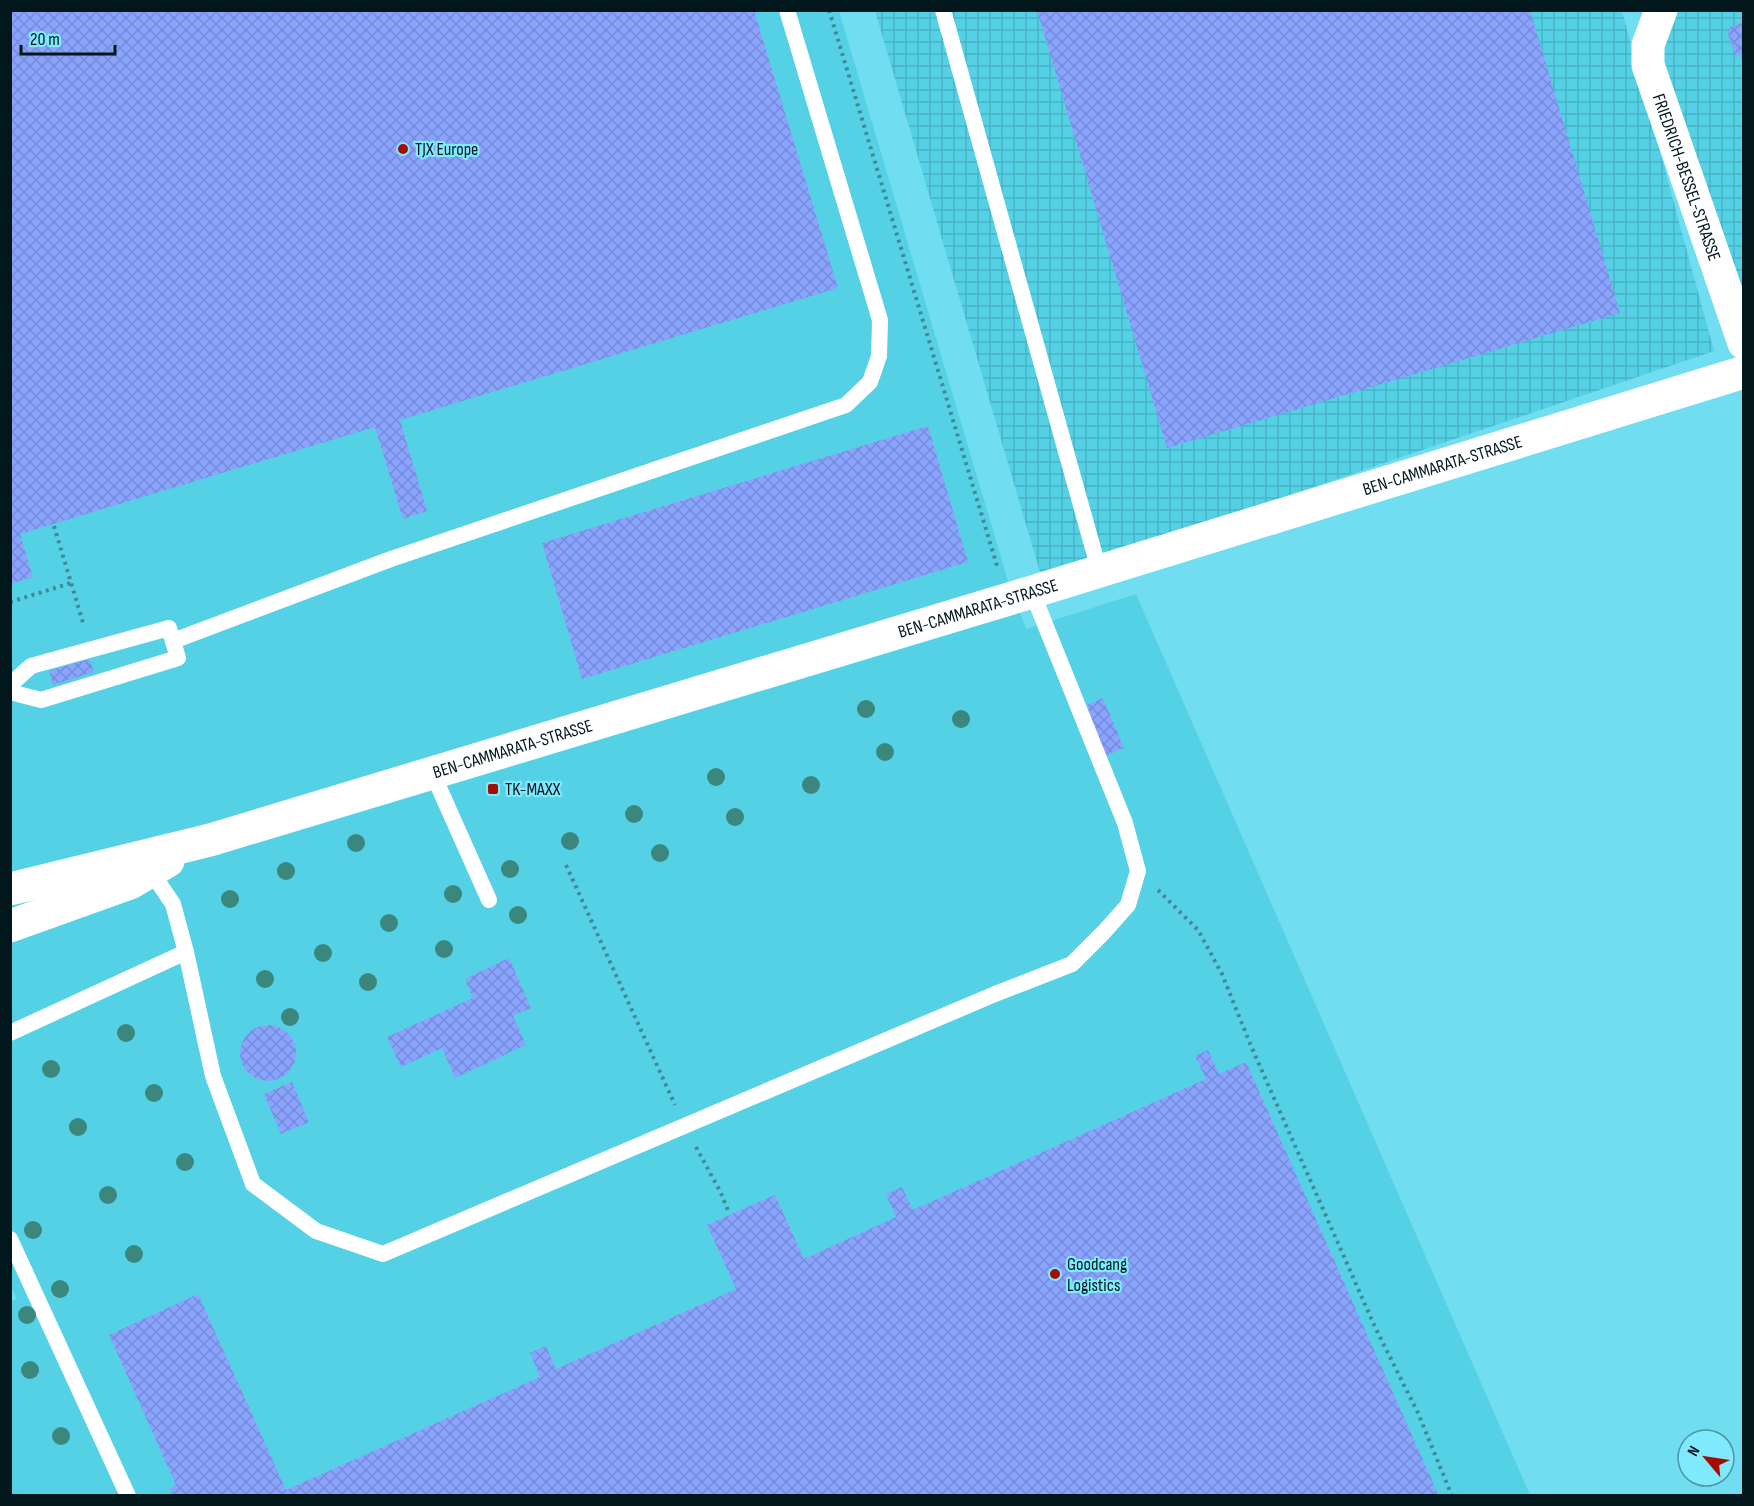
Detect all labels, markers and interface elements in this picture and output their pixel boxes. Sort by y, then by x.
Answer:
scale bar [21,18,116,56]
text: 20 m [30,29,60,50]
street label: FRIEDRICH-BESSEL-STRASSE [1648,91,1725,264]
place label: TJX Europe [415,139,478,160]
marker: TJX Europe [396,142,410,156]
street label: BEN-CAMMARATA-STRASSE [1360,431,1525,500]
street label: BEN-CAMMARATA-STRASSE [896,574,1060,642]
street label: BEN-CAMMARATA-STRASSE [430,715,595,783]
place label: TK-MAXX [505,779,561,800]
marker: TK-MAXX [486,782,500,796]
place label: Goodcang Logistics [1067,1254,1127,1296]
marker: Goodcang Logistics [1048,1267,1062,1281]
north arrow [1676,1428,1736,1488]
text: N [1684,1443,1705,1460]

